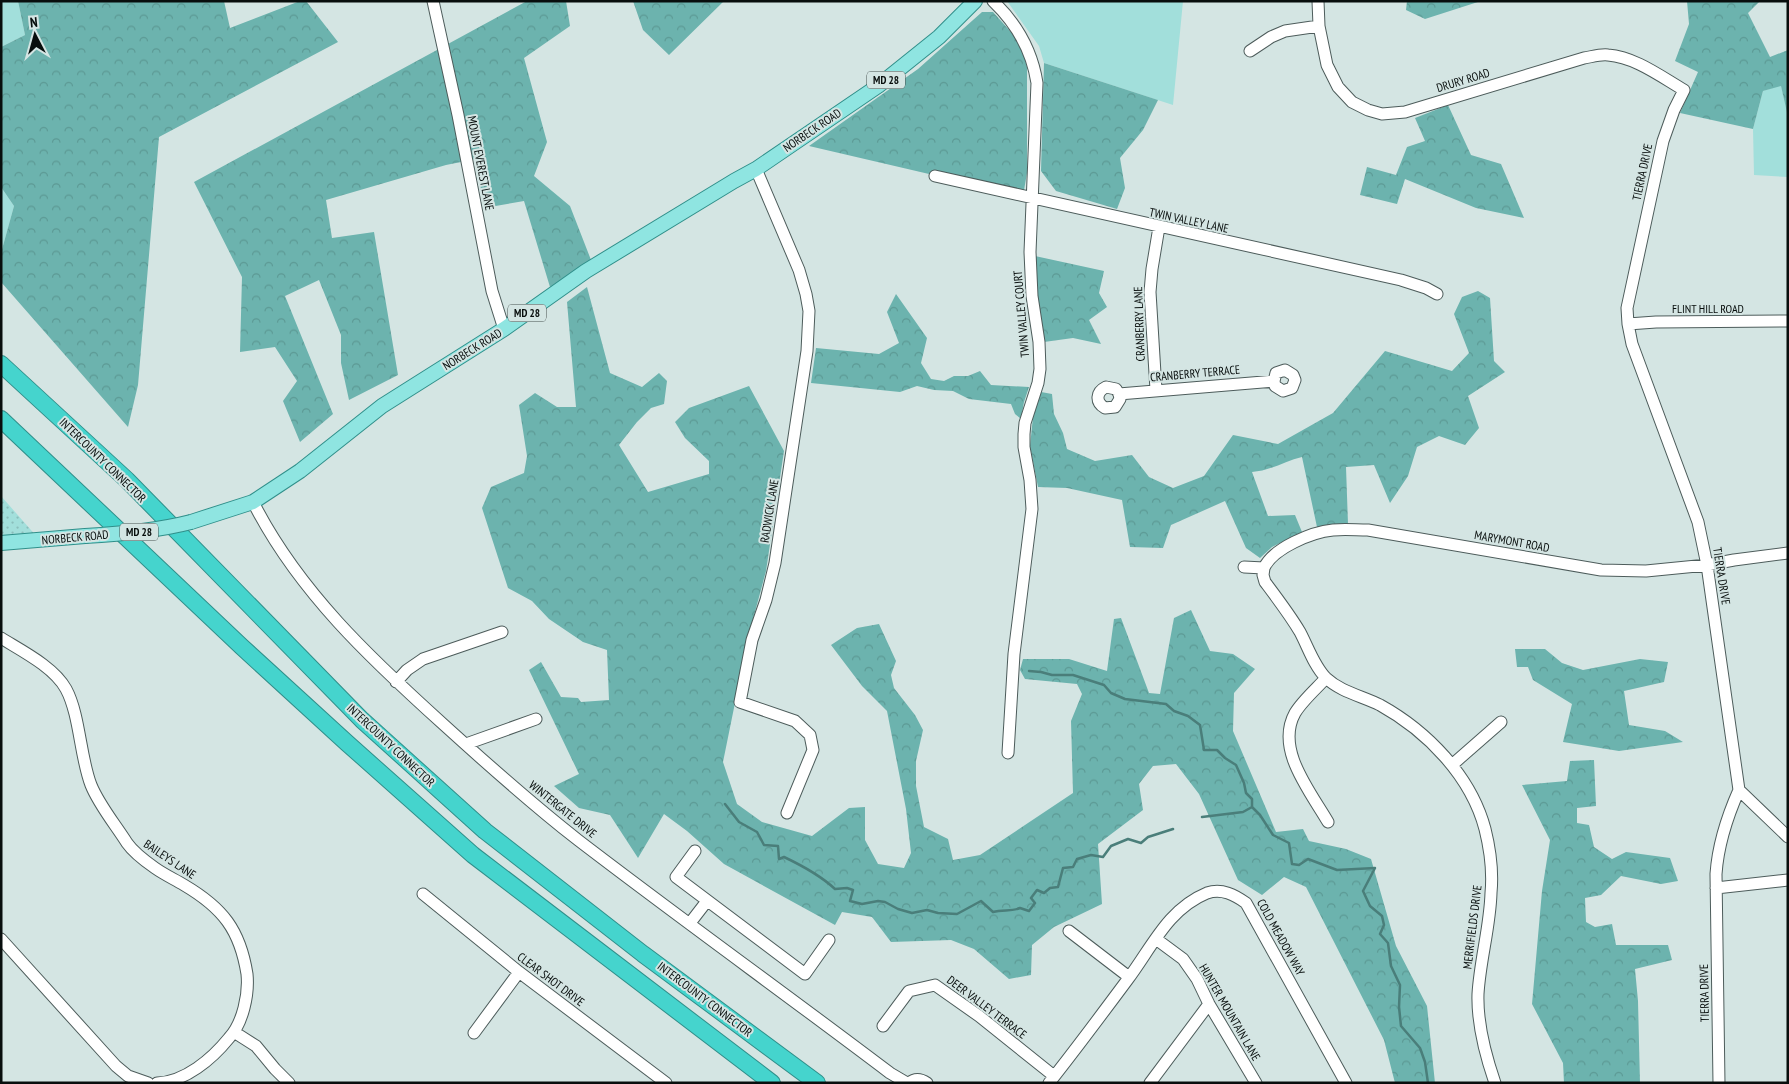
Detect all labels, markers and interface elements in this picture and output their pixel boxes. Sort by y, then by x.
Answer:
north arrow [10,10,60,60]
text: N [29,13,38,31]
street label: DRURY ROAD [1434,65,1492,95]
road number: MD 28 [867,72,905,88]
street label: NORBECK ROAD [780,105,844,155]
street label: MOUNT EVEREST LANE [464,114,498,212]
street label: TIERRA DRIVE [1629,142,1655,202]
street label: TWIN VALLEY LANE [1148,204,1230,236]
street label: TWIN VALLEY COURT [1010,269,1032,358]
street label: CRANBERRY LANE [1130,286,1148,362]
street label: FLINT HILL ROAD [1672,301,1744,316]
road number: MD 28 [508,304,546,322]
street label: NORBECK ROAD [440,325,504,373]
street label: CRANBERRY TERRACE [1149,362,1241,384]
street label: INTERCOUNTY CONNECTOR [56,415,150,505]
street label: RADWICK LANE [757,478,781,544]
road number: MD 28 [120,524,158,540]
street label: NORBECK ROAD [41,527,109,547]
street label: MARYMONT ROAD [1473,527,1551,555]
street label: TIERRA DRIVE [1710,546,1734,606]
street label: INTERCOUNTY CONNECTOR [344,700,438,790]
street label: WINTERGATE DRIVE [526,777,600,841]
street label: BAILEYS LANE [141,836,199,882]
street label: MERRIFIELDS DRIVE [1459,884,1485,970]
street label: COLD MEADOW WAY [1254,896,1308,978]
street label: CLEAR SHOT DRIVE [514,949,588,1009]
street label: INTERCOUNTY CONNECTOR [655,958,756,1040]
street label: HUNTER MOUNTAIN LANE [1196,961,1264,1063]
street label: TIERRA DRIVE [1696,964,1712,1022]
street label: DEER VALLEY TERRACE [944,972,1030,1042]

